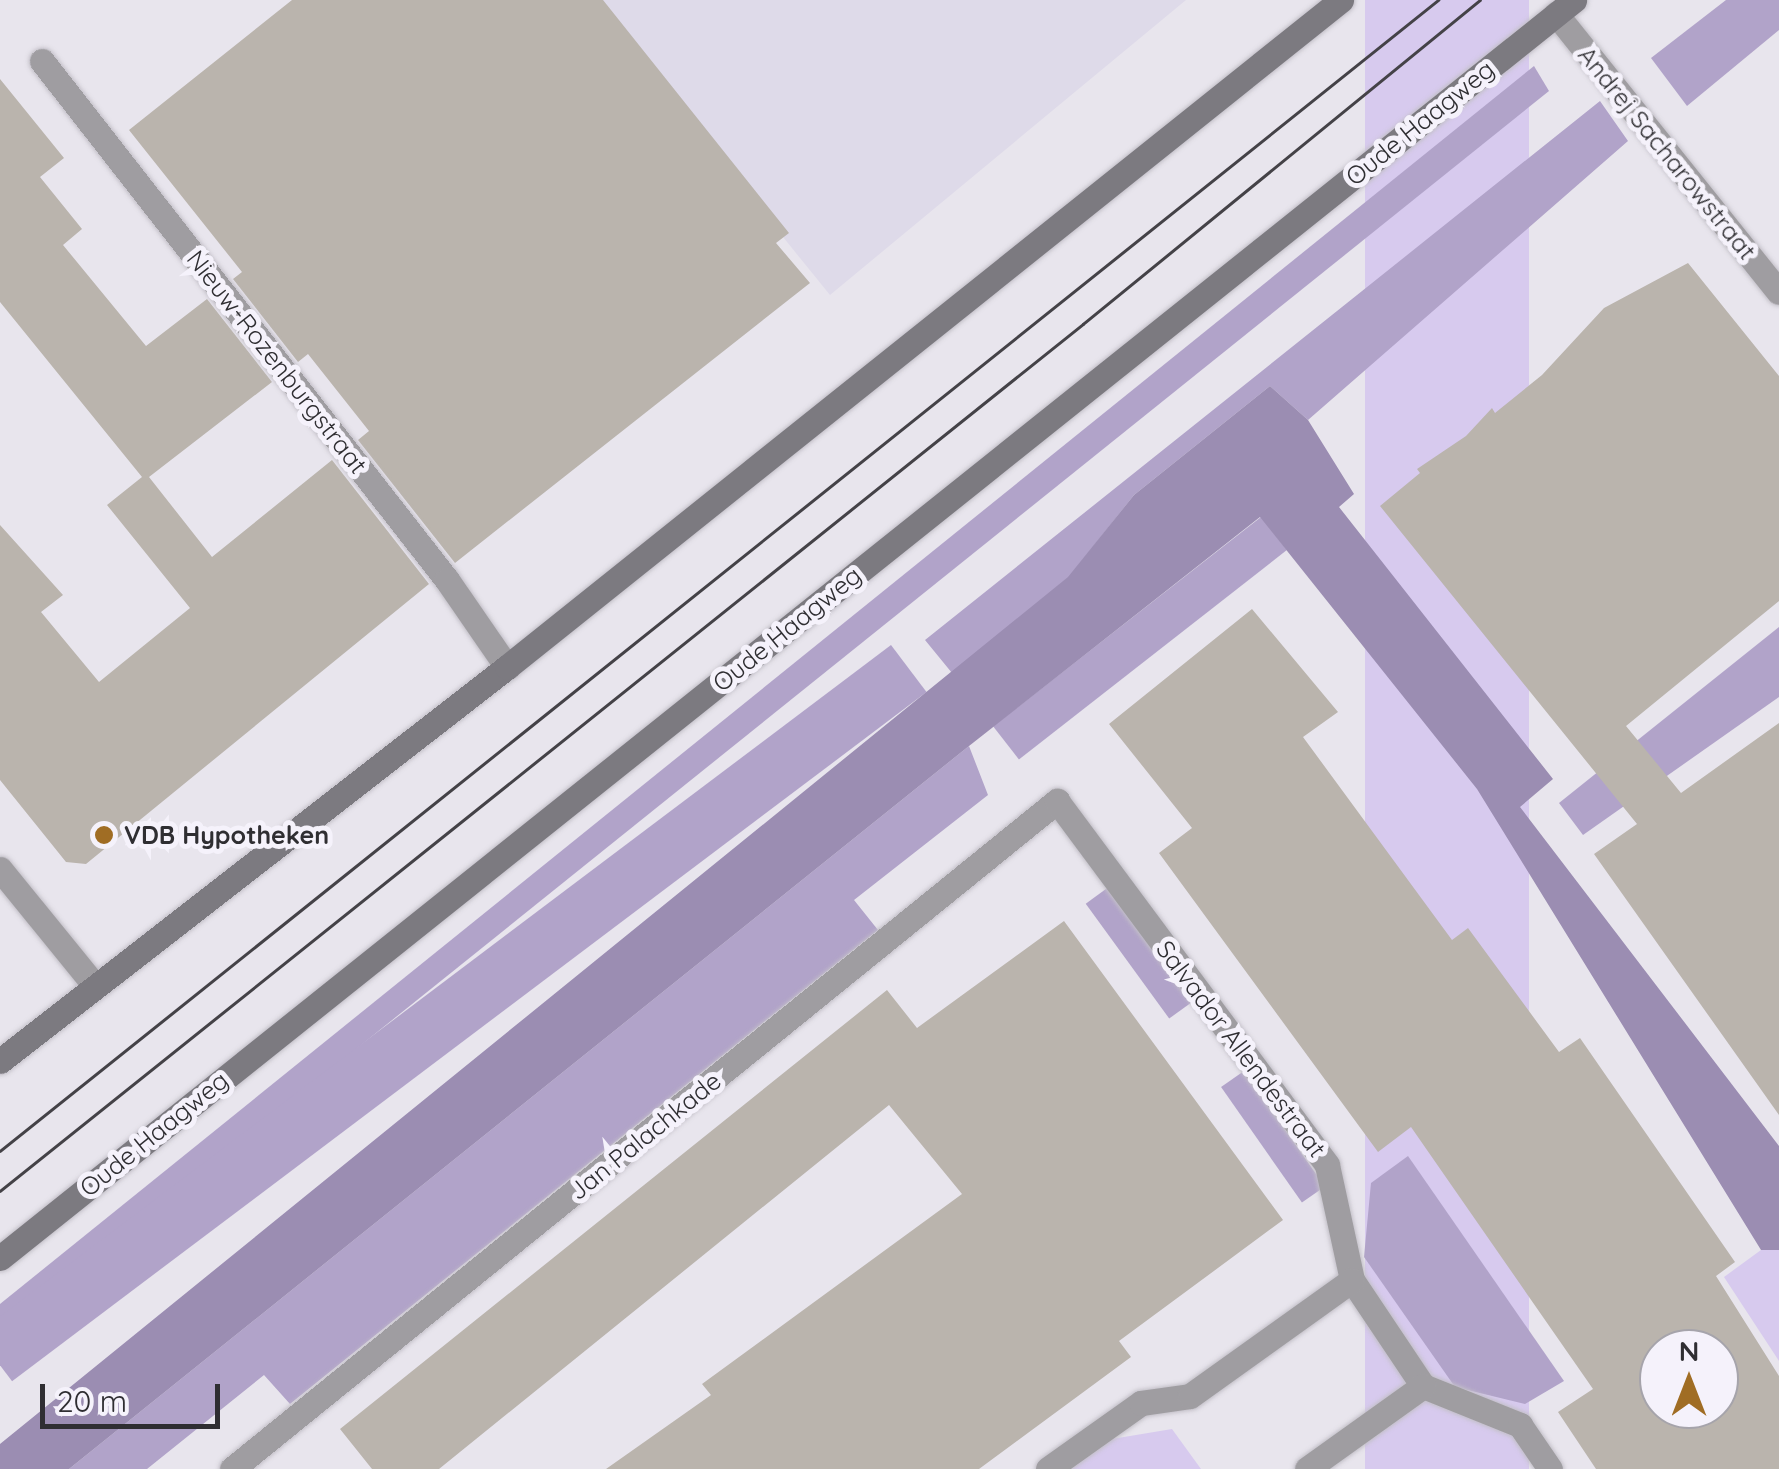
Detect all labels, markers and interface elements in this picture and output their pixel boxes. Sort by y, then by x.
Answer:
street label: Andrej Sacharowstraat [1572,40,1762,266]
street label: Oude Haagweg [1340,54,1500,192]
street label: Nieuw-Rozenburgstraat [181,245,373,479]
street label: Oude Haagweg [707,560,867,698]
place label: VDB Hypotheken [124,820,329,850]
marker: VDB Hypotheken [93,824,115,846]
street label: Salvador Allendestraat [1150,935,1332,1163]
street label: Oude Haagweg [74,1065,234,1203]
street label: Jan Palachkade [563,1066,727,1206]
north arrow [1639,1329,1739,1429]
text: N [1679,1333,1699,1368]
scale bar [45,1364,225,1426]
text: 20 m [57,1382,127,1420]

